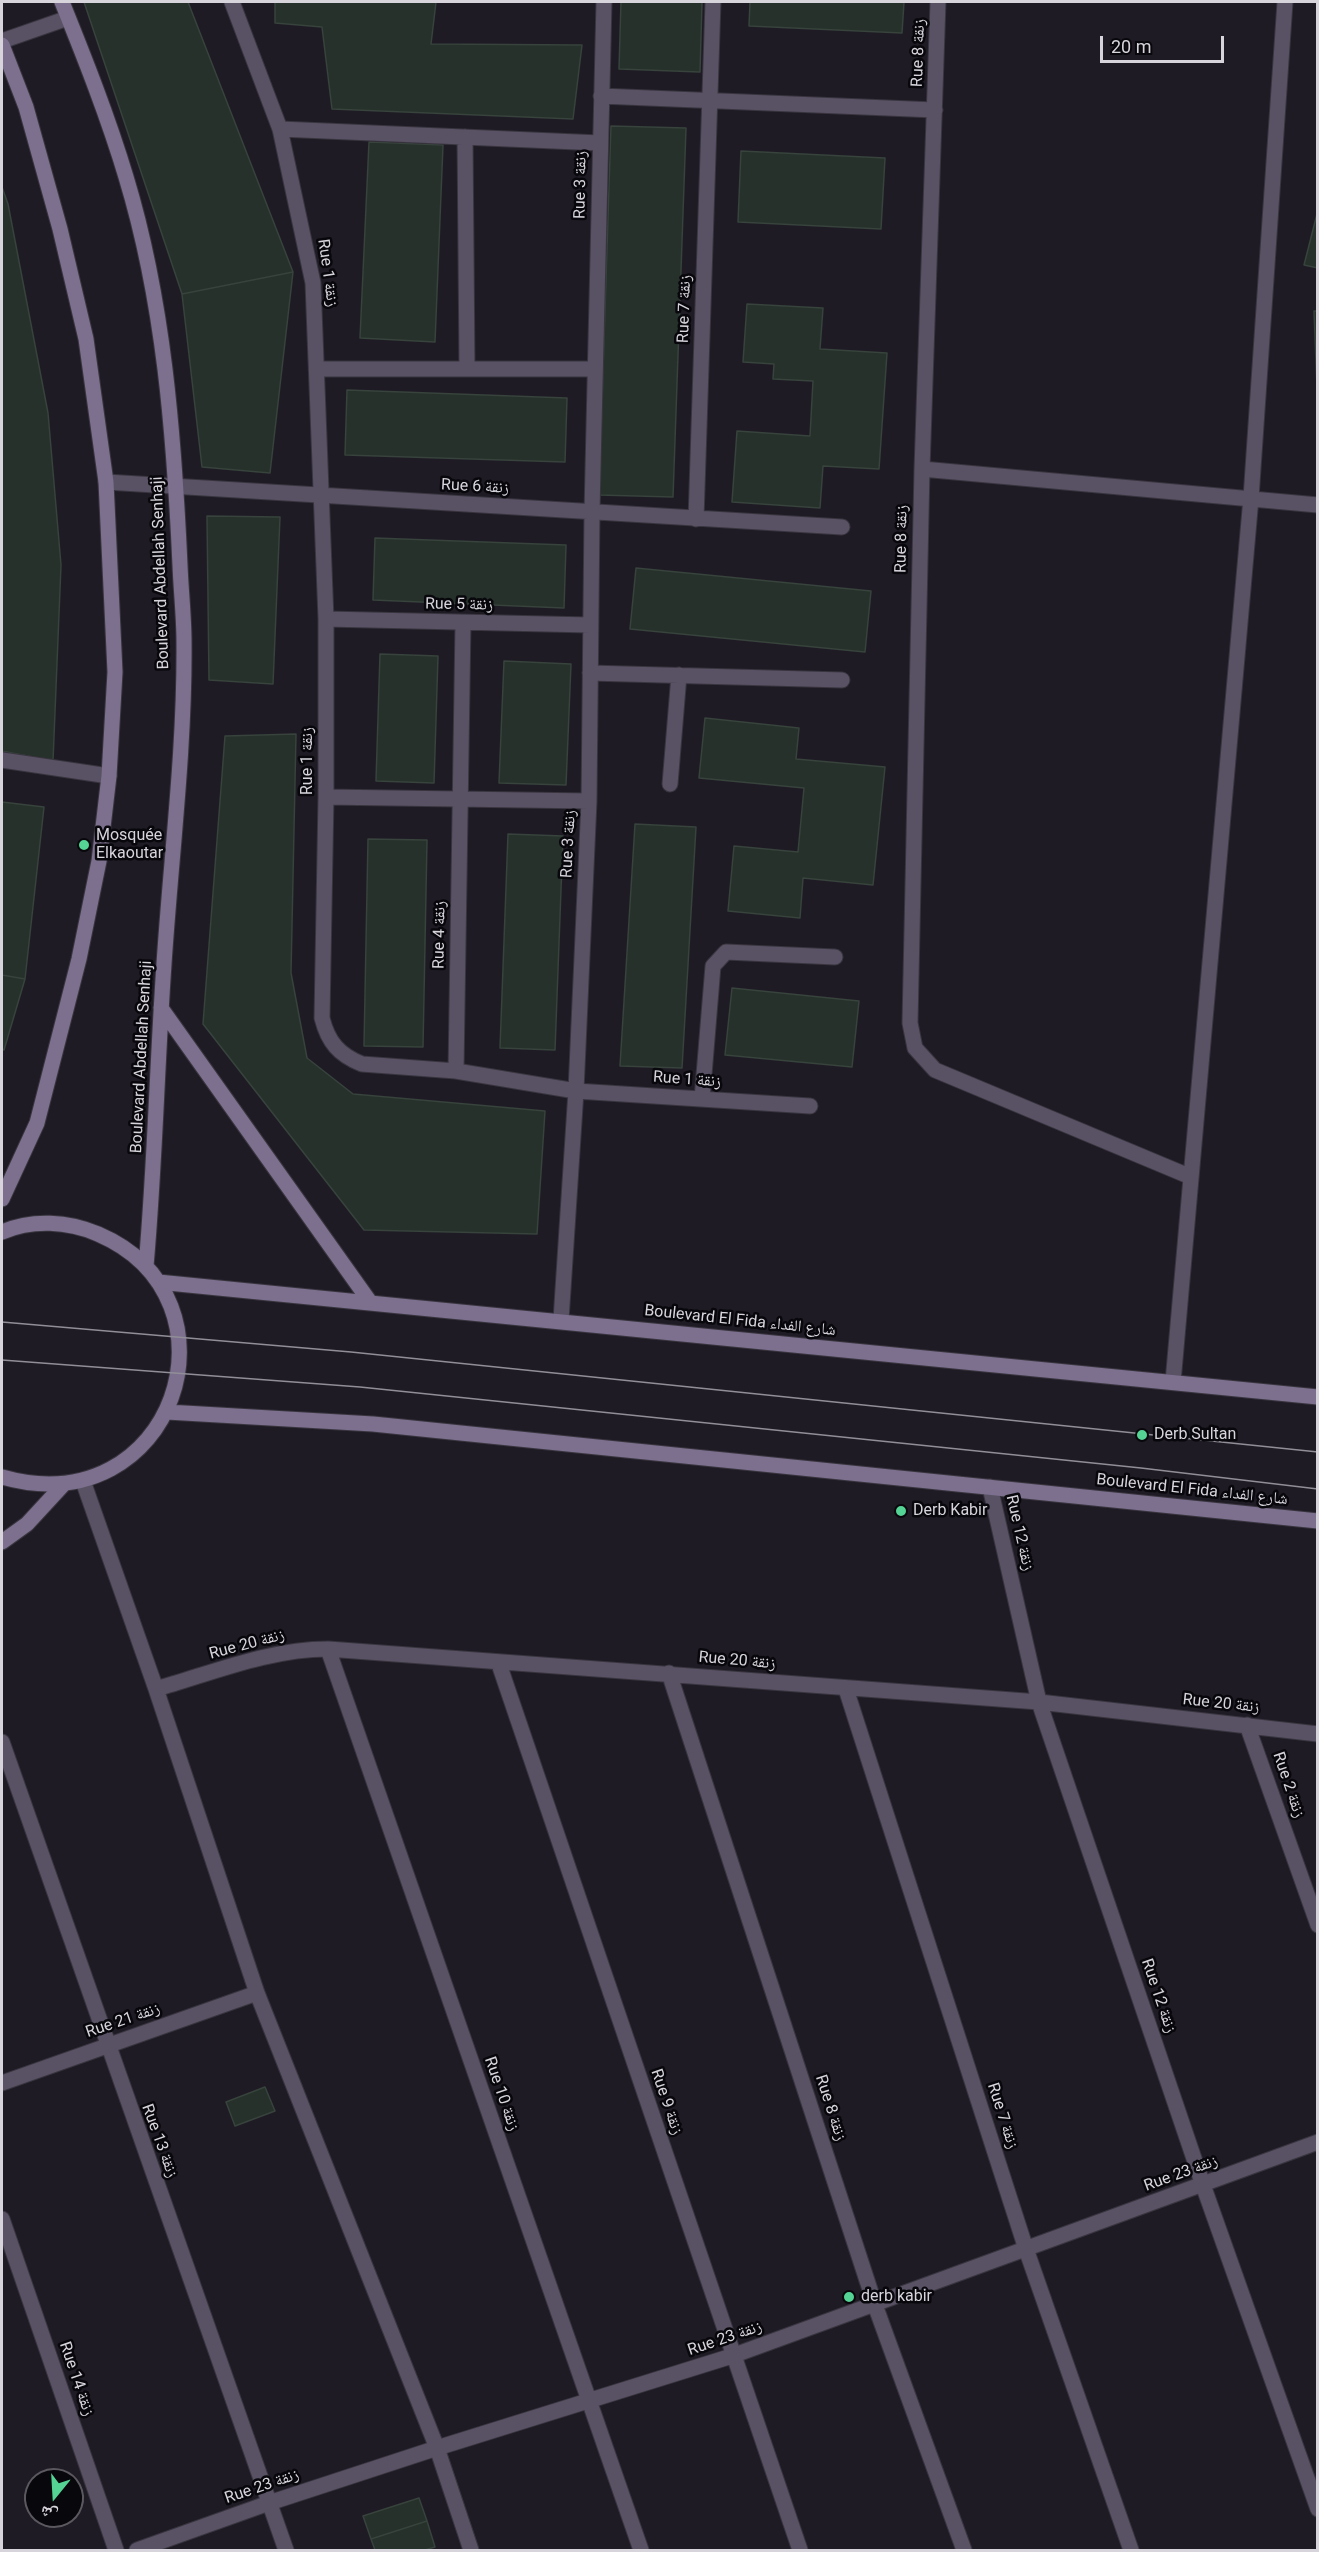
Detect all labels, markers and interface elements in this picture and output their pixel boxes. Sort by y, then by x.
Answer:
street label: Rue 8 زنقة [908,19,930,87]
scale bar [1103,24,1228,62]
text: 20 m [1111,36,1151,57]
street label: Rue 3 زنقة [571,151,591,219]
street label: Rue 1 زنقة [313,238,341,308]
street label: Rue 7 زنقة [674,275,696,343]
street label: Boulevard Abdellah Senhaji [148,476,174,670]
street label: Rue 6 زنقة [440,476,510,498]
street label: Rue 8 زنقة [892,505,912,573]
street label: Rue 5 زنقة [425,595,493,615]
street label: Rue 1 زنقة [298,727,318,795]
street label: Rue 3 زنقة [558,809,580,879]
place label: Mosquée Elkaoutar [96,826,163,864]
marker: Mosquée Elkaoutar [77,838,91,852]
street label: Rue 4 زنقة [430,901,450,969]
street label: Boulevard Abdellah Senhaji [127,960,157,1154]
street label: Rue 1 زنقة [652,1068,722,1092]
street label: Boulevard El Fida شارع الفداء [643,1301,837,1341]
place label: Derb Sultan [1154,1425,1236,1445]
marker: Derb Sultan [1135,1428,1149,1442]
street label: Boulevard El Fida شارع الفداء [1095,1470,1289,1510]
street label: Rue 12 زنقة [1001,1493,1037,1573]
place label: Derb Kabir [913,1501,987,1521]
marker: Derb Kabir [894,1504,908,1518]
street label: Rue 20 زنقة [207,1626,287,1664]
street label: Rue 20 زنقة [698,1648,776,1674]
street label: Rue 20 زنقة [1182,1690,1260,1718]
street label: Rue 2 زنقة [1268,1750,1308,1820]
street label: Rue 12 زنقة [1136,1956,1180,2036]
street label: Rue 21 زنقة [83,1999,163,2043]
street label: Rue 10 زنقة [479,2054,523,2134]
street label: Rue 9 زنقة [646,2067,686,2137]
street label: Rue 8 زنقة [810,2073,850,2143]
street label: Rue 7 زنقة [982,2081,1022,2151]
street label: Rue 13 زنقة [137,2101,181,2181]
street label: Rue 23 زنقة [1141,2152,1221,2196]
place label: derb kabir [861,2287,932,2307]
marker: derb kabir [842,2290,856,2304]
street label: Rue 23 زنقة [685,2317,765,2361]
street label: Rue 14 زنقة [54,2339,98,2419]
street label: Rue 23 زنقة [222,2465,302,2509]
north arrow [24,2468,84,2528]
text: ش [38,2502,60,2525]

